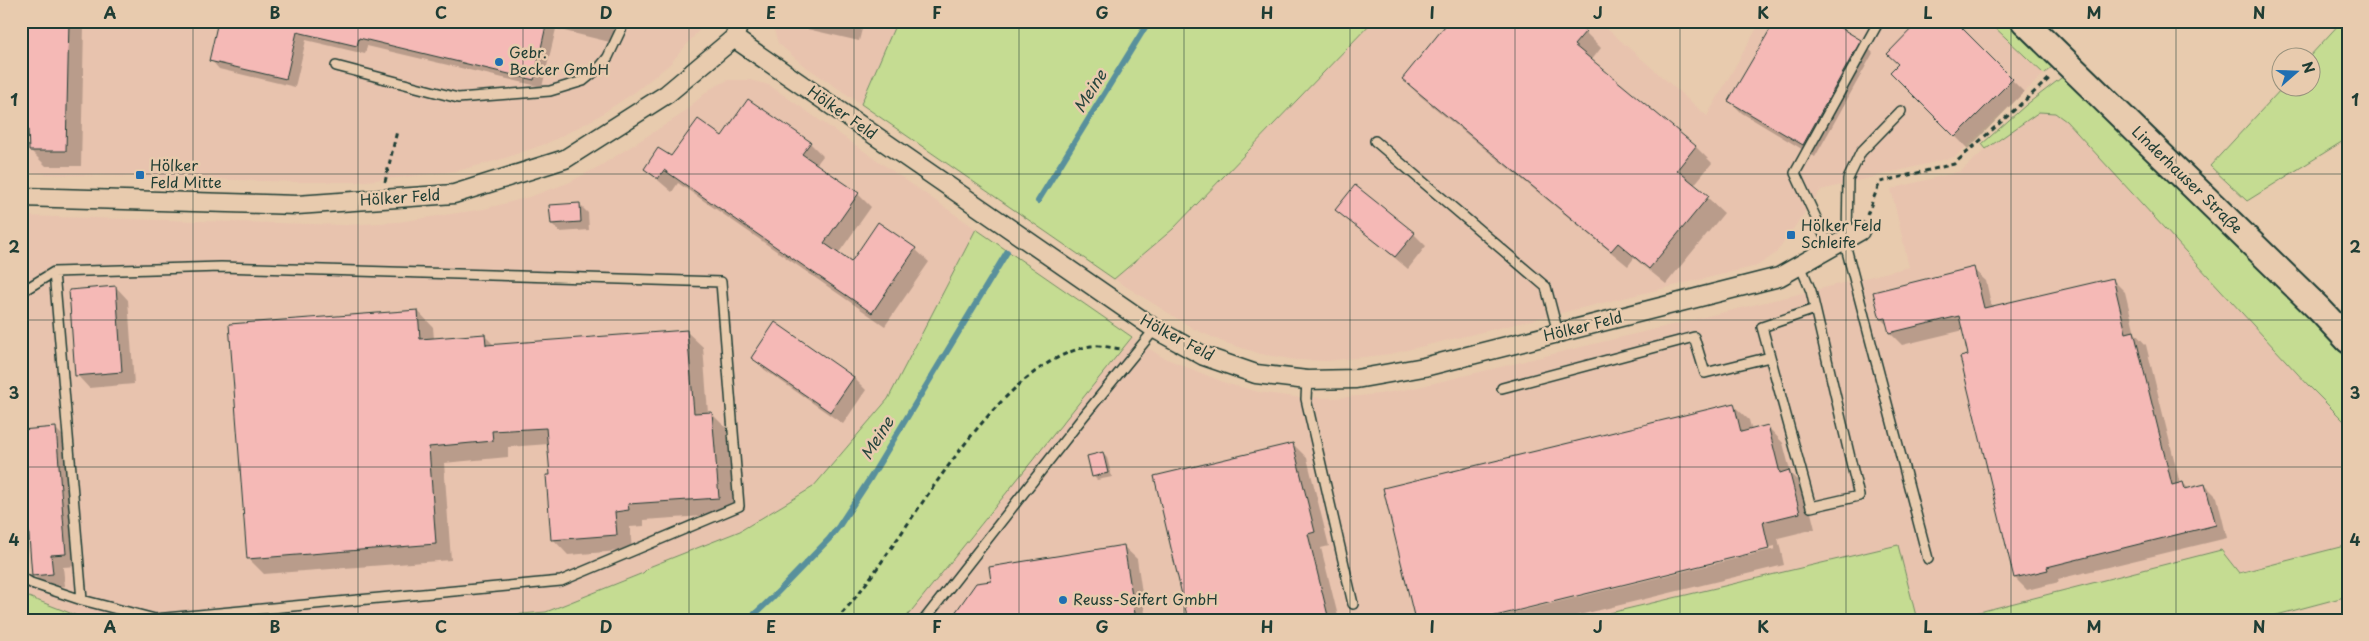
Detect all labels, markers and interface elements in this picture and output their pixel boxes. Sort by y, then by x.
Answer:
text: A [104,0,117,24]
text: B [270,0,281,24]
text: C [435,0,447,24]
text: D [600,0,612,24]
text: E [766,0,776,24]
text: F [932,0,942,24]
text: G [1095,0,1109,24]
text: H [1261,0,1273,24]
text: I [1429,0,1435,24]
text: J [1593,0,1603,24]
text: K [1757,0,1769,24]
text: L [1923,0,1933,24]
text: M [2086,0,2102,24]
text: N [2253,0,2265,24]
place label: Gebr. Becker GmbH [509,40,609,80]
north arrow [2272,48,2322,98]
marker: Gebr. Becker GmbH [493,56,505,68]
text: N [2297,59,2320,76]
water label: Meine [1067,63,1112,117]
street label: Hölker Feld [803,79,882,144]
text: 1 [10,87,18,111]
text: 1 [2351,87,2359,111]
street label: Linderhauser Straße [2127,120,2249,238]
place label: Hölker Feld Mitte [150,153,222,193]
marker: Hölker Feld Mitte [134,169,146,181]
street label: Hölker Feld [359,182,441,211]
place label: Hölker Feld Schleife [1801,213,1882,253]
marker: Hölker Feld Schleife [1785,229,1797,241]
text: 2 [8,234,20,258]
text: 2 [2349,234,2361,258]
street label: Hölker Feld [1541,305,1625,346]
street label: Hölker Feld [1137,308,1219,366]
text: 3 [9,380,19,404]
text: 3 [2350,380,2360,404]
water label: Meine [854,410,899,464]
text: 4 [9,527,20,551]
text: 4 [2350,527,2361,551]
place label: Reuss-Seifert GmbH [1073,587,1218,610]
marker: Reuss-Seifert GmbH [1057,594,1069,606]
text: A [104,614,117,638]
text: B [270,614,281,638]
text: C [435,614,447,638]
text: D [600,614,612,638]
text: E [766,614,776,638]
text: F [932,614,942,638]
text: G [1095,614,1109,638]
text: H [1261,614,1273,638]
text: I [1429,614,1435,638]
text: J [1593,614,1603,638]
text: K [1757,614,1769,638]
text: L [1923,614,1933,638]
text: M [2086,614,2102,638]
text: N [2253,614,2265,638]

